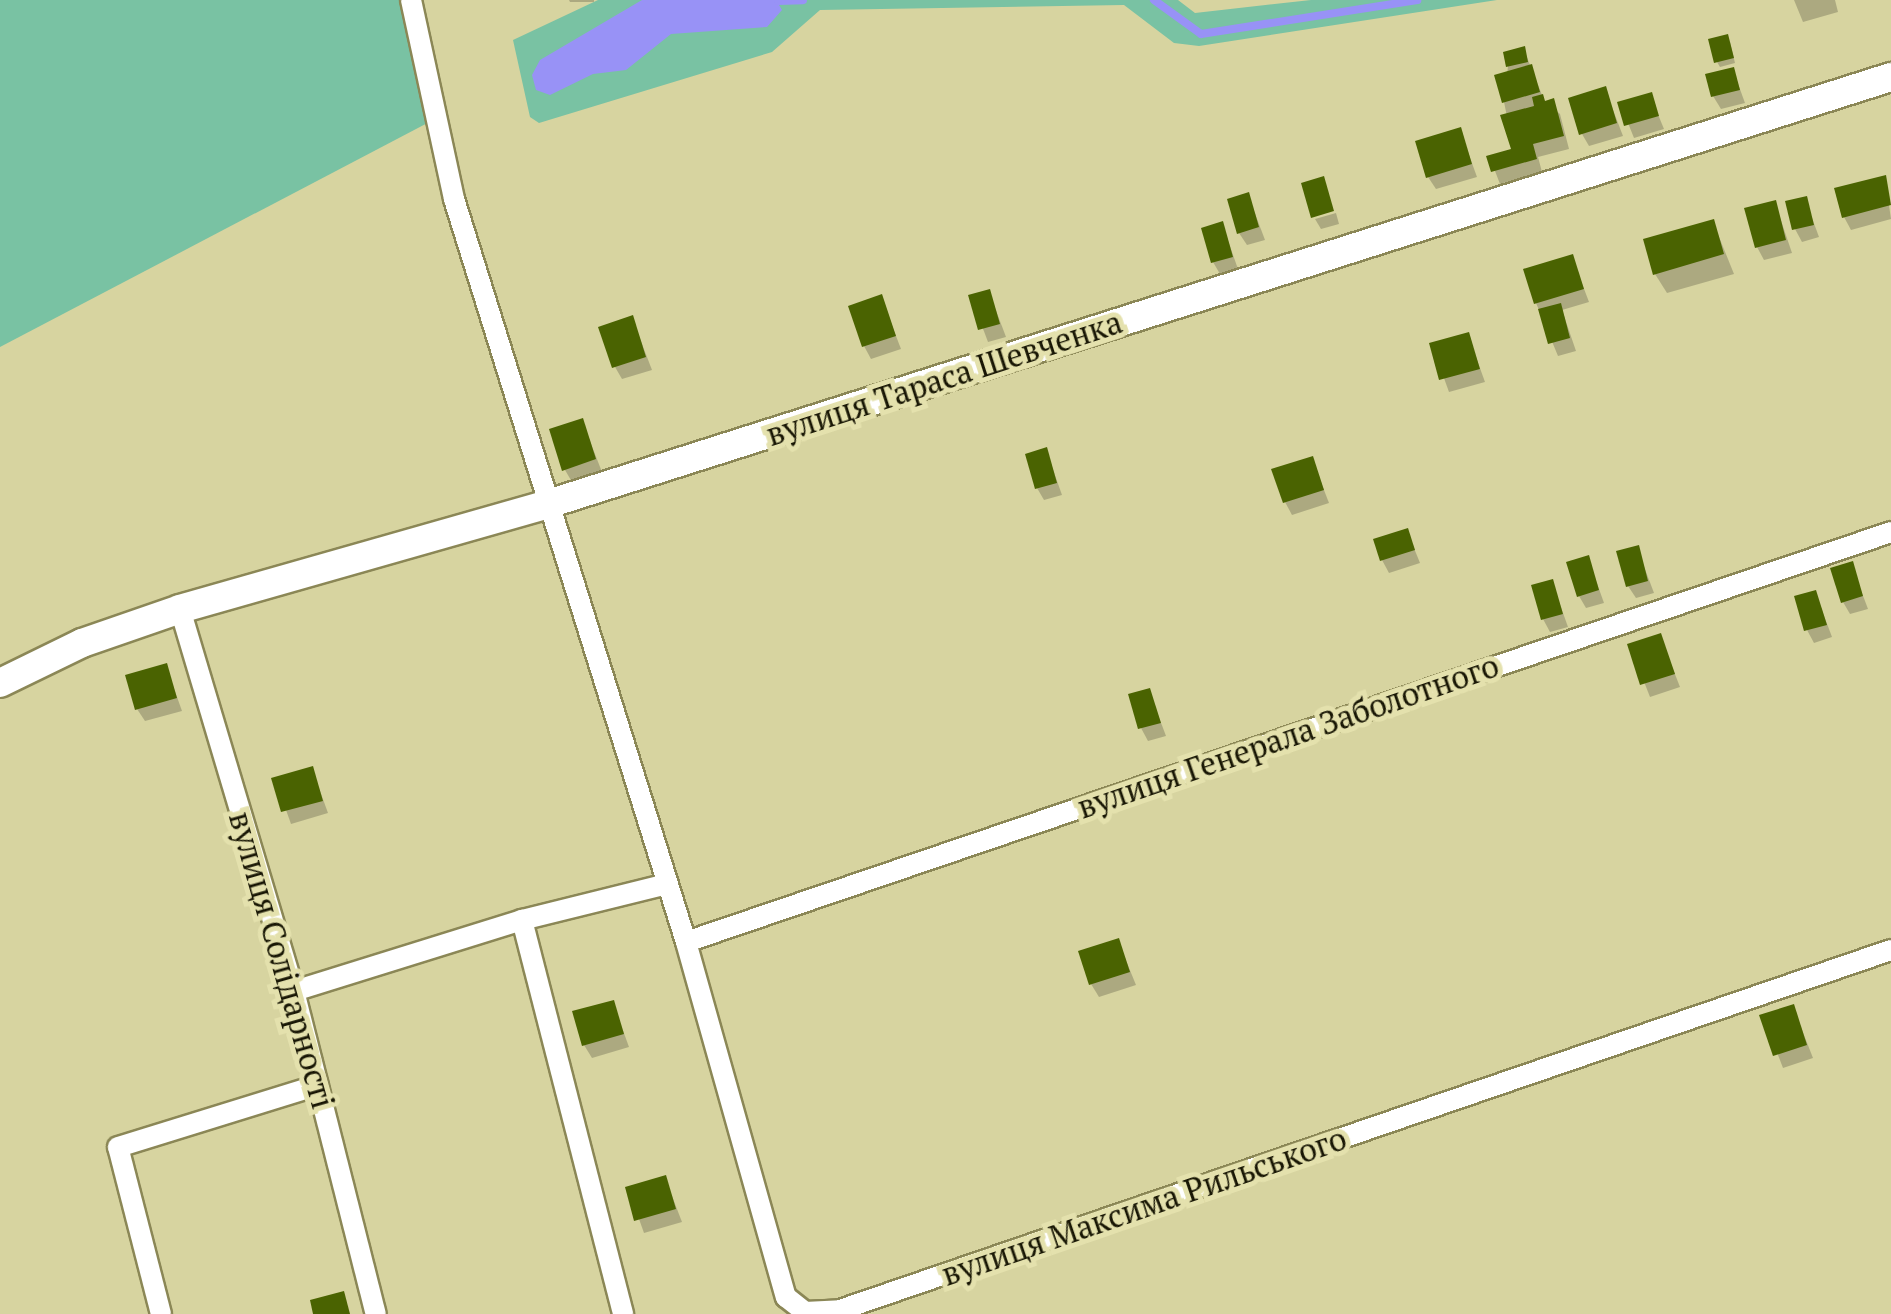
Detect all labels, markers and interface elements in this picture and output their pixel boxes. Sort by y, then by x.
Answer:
street label: вулиця Тараса Шевченка [761,302,1127,454]
street label: вулиця Генерала Заболотного [1072,646,1504,826]
street label: вулиця Солідарності [221,807,343,1113]
street label: вулиця Максима Рильського [937,1119,1351,1293]

